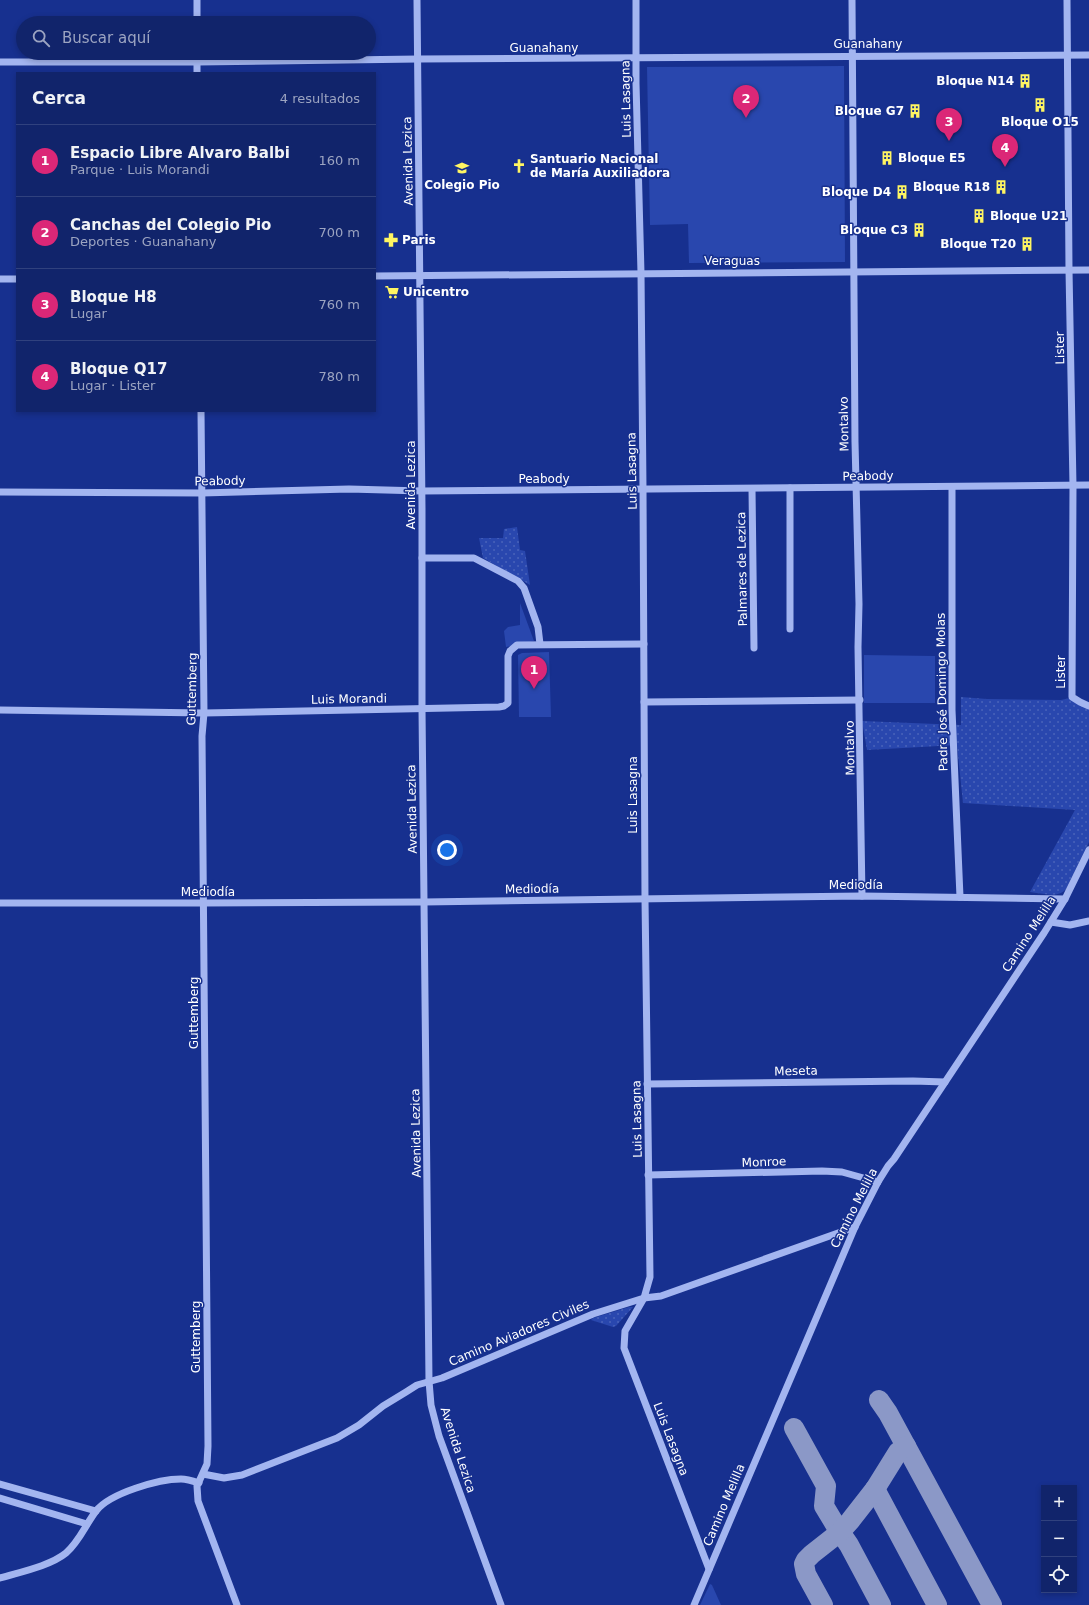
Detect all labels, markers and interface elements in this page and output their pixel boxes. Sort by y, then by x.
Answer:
search box [16,16,376,60]
icon: search [30,27,52,49]
text: Buscar aquí [62,29,150,47]
street label: Guanahany [834,37,902,51]
street label: Guanahany [510,41,578,55]
street label: Luis Lasagna [618,60,634,138]
building icon: Bloque N14 [1017,73,1033,89]
place label: Bloque N14 [936,74,1014,88]
pin: 2 [733,85,759,118]
text: Cerca [32,88,86,108]
text: 4 resultados [280,91,360,106]
building icon: Bloque O15 [1032,97,1048,113]
building icon: Bloque G7 [907,103,923,119]
place label: Bloque G7 [835,104,904,118]
pin: 3 [936,108,962,141]
place label: Bloque O15 [1001,115,1079,129]
street label: Avenida Lezica [400,116,416,206]
pin: 4 [992,134,1018,167]
text: Espacio Libre Alvaro Balbi [70,144,290,162]
building icon: Bloque E5 [879,150,895,166]
place label: Bloque E5 [898,151,966,165]
place label: Santuario Nacional de María Auxiliadora [530,152,670,180]
text: 1 [40,153,50,168]
text: 160 m [318,153,360,168]
church icon: Santuario Nacional de María Auxiliadora [511,158,527,174]
school or university icon: Colegio Pio [454,160,470,176]
text: Parque · Luis Morandi [70,162,210,177]
place label: Colegio Pio [424,178,500,192]
building icon: Bloque R18 [993,179,1009,195]
place label: Bloque R18 [913,180,990,194]
building icon: Bloque D4 [894,184,910,200]
place label: Bloque D4 [822,185,891,199]
building icon: Bloque U21 [971,208,987,224]
place label: Bloque U21 [990,209,1067,223]
text: Canchas del Colegio Pio [70,216,271,234]
building icon: Bloque C3 [911,222,927,238]
place label: Bloque C3 [840,223,908,237]
text: 2 [40,225,50,240]
text: 700 m [318,225,360,240]
pharmacy icon: Paris [383,232,399,248]
place label: Paris [402,233,436,247]
text: Deportes · Guanahany [70,234,216,249]
building icon: Bloque T20 [1019,236,1035,252]
place label: Bloque T20 [940,237,1016,251]
street label: Veraguas [704,254,760,268]
supermarket icon: Unicentro [384,284,400,300]
place label: Unicentro [403,285,469,299]
text: Bloque H8 [70,288,157,306]
text: 3 [40,297,50,312]
text: 760 m [318,297,360,312]
text: Lugar [70,306,107,321]
street label: Lister [1053,331,1067,365]
text: Bloque Q17 [70,360,167,378]
text: 4 [40,369,50,384]
text: 780 m [318,369,360,384]
text: Lugar · Lister [70,378,155,393]
street label: Montalvo [837,396,851,452]
street label: Luis Lasagna [624,432,640,510]
street label: Avenida Lezica [404,440,418,530]
street label: Peabody [842,469,894,483]
street label: Peabody [518,472,570,486]
street label: Peabody [194,474,246,488]
street label: Palmares de Lezica [734,511,750,627]
street label: Padre José Domingo Molas [934,613,950,771]
street label: Guttemberg [184,653,200,725]
street label: Lister [1054,655,1068,689]
pin: 1 [521,656,547,689]
street label: Luis Morandi [311,691,387,707]
street label: Montalvo [843,720,857,776]
street label: Luis Lasagna [626,756,640,834]
street label: Avenida Lezica [404,764,420,854]
your location [437,840,457,860]
street label: Mediodía [829,878,883,892]
street label: Mediodía [505,882,559,896]
street label: Mediodía [181,885,235,899]
street label: Camino Melilla [999,893,1059,975]
street label: Guttemberg [187,977,201,1049]
street label: Meseta [774,1064,818,1078]
street label: Luis Lasagna [629,1080,645,1158]
street label: Avenida Lezica [408,1088,424,1178]
street label: Monroe [741,1154,787,1170]
street label: Camino Melilla [828,1166,880,1250]
street label: Camino Aviadores Civiles [447,1297,591,1369]
street label: Guttemberg [189,1301,203,1373]
street label: Luis Lasagna [651,1400,691,1478]
street label: Avenida Lezica [438,1405,478,1495]
street label: Camino Melilla [700,1462,748,1548]
map controls [1041,1485,1077,1593]
button: + [1041,1485,1077,1521]
button: − [1041,1521,1077,1557]
button: locate [1041,1557,1077,1593]

